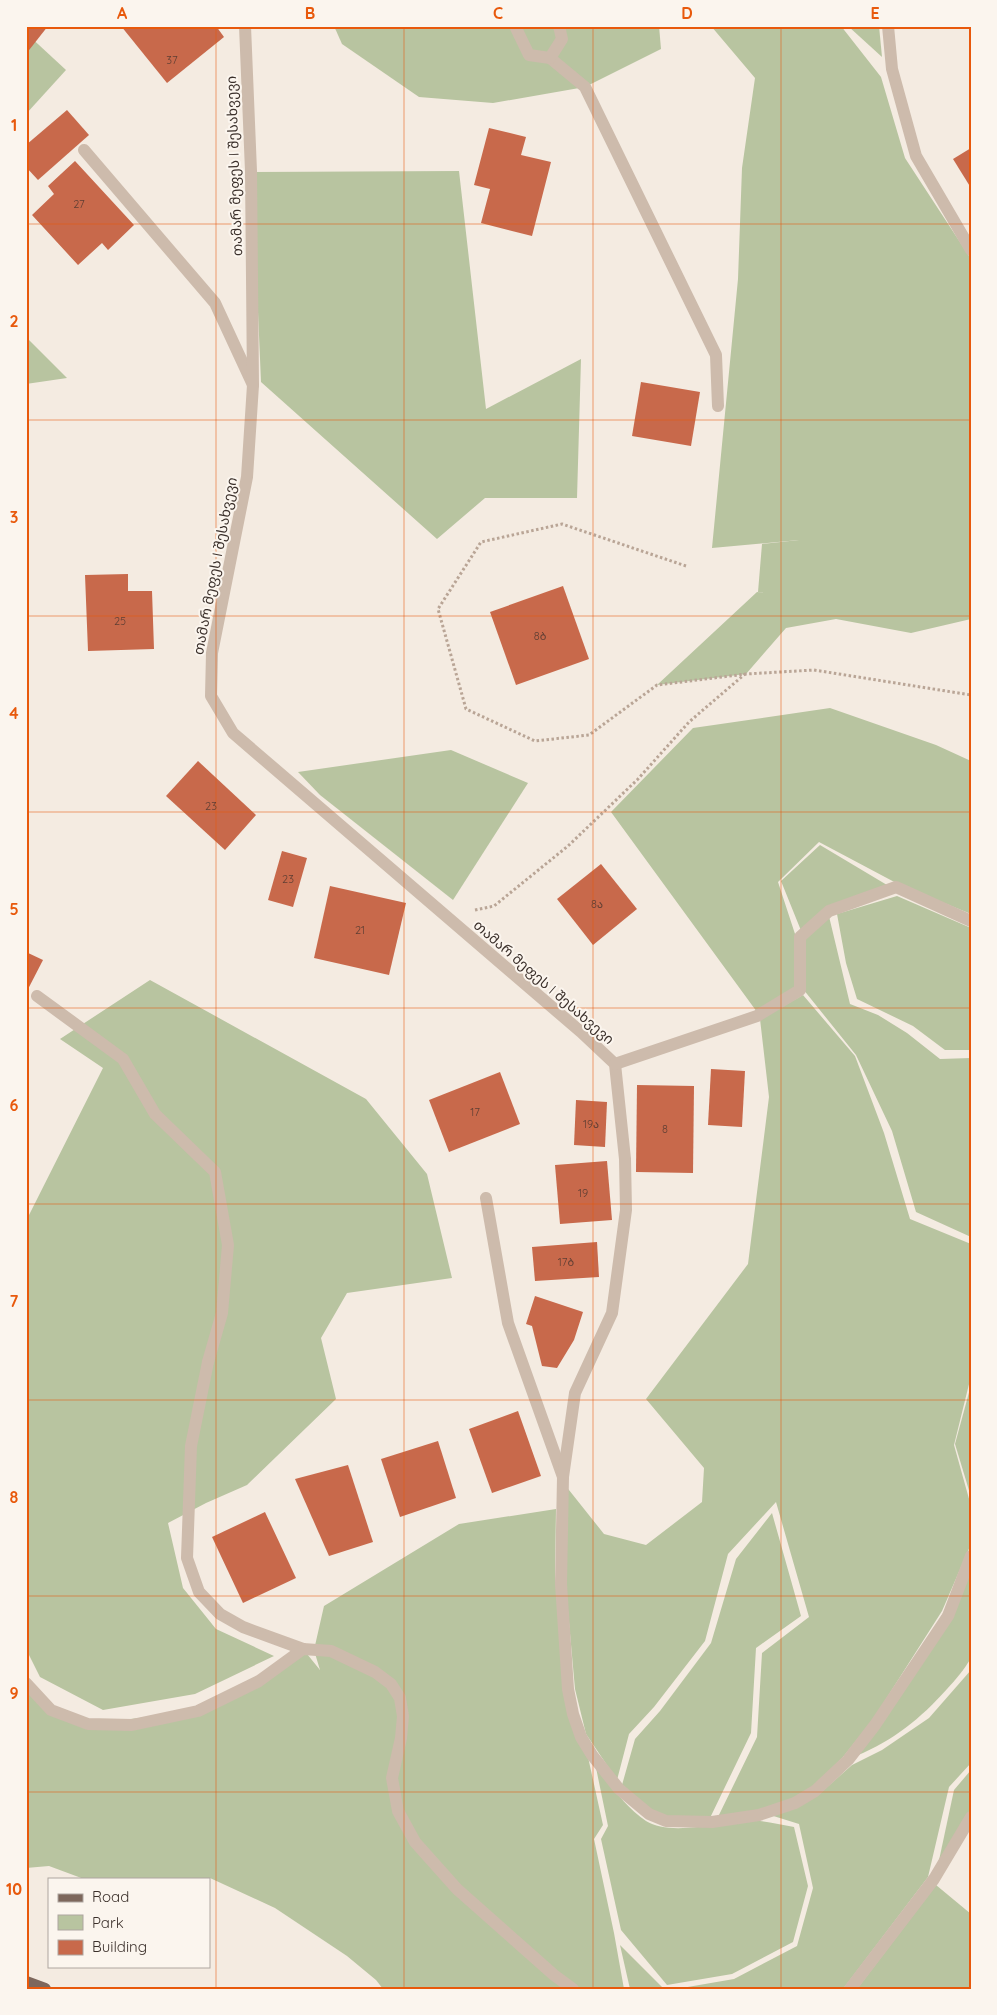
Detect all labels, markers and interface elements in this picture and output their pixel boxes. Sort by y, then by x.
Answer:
text: A [117,3,128,23]
text: B [305,3,315,23]
text: C [493,3,503,23]
text: D [681,3,693,23]
text: E [870,3,880,23]
house number: 37 [166,53,178,67]
street label: თამარ მეფეს I შესახვევი [222,75,246,257]
text: 1 [11,115,17,135]
house number: 27 [73,197,85,211]
text: 2 [9,311,19,331]
street label: თამარ მეფეს I შესახვევი [189,476,241,656]
text: 3 [10,507,18,527]
house number: 25 [114,614,126,628]
house number: 8ბ [534,629,547,643]
text: 4 [9,703,19,723]
house number: 23 [205,799,217,813]
house number: 23 [282,872,294,886]
house number: 8ა [591,897,603,911]
text: 5 [9,899,19,919]
street label: თამარ მეფეს I შესახვევი [470,916,618,1048]
house number: 21 [355,923,365,937]
text: 6 [10,1095,19,1115]
house number: 17 [470,1105,480,1119]
house number: 19ა [583,1117,599,1131]
house number: 8 [662,1122,668,1136]
house number: 19 [578,1186,588,1200]
house number: 17ბ [558,1255,575,1269]
text: 7 [10,1291,19,1311]
text: 8 [10,1487,19,1507]
text: 9 [9,1683,19,1703]
legend [48,1878,210,1968]
text: 10 [6,1879,22,1899]
text: Road [92,1887,129,1906]
text: Park [92,1913,124,1932]
text: Building [92,1937,147,1956]

